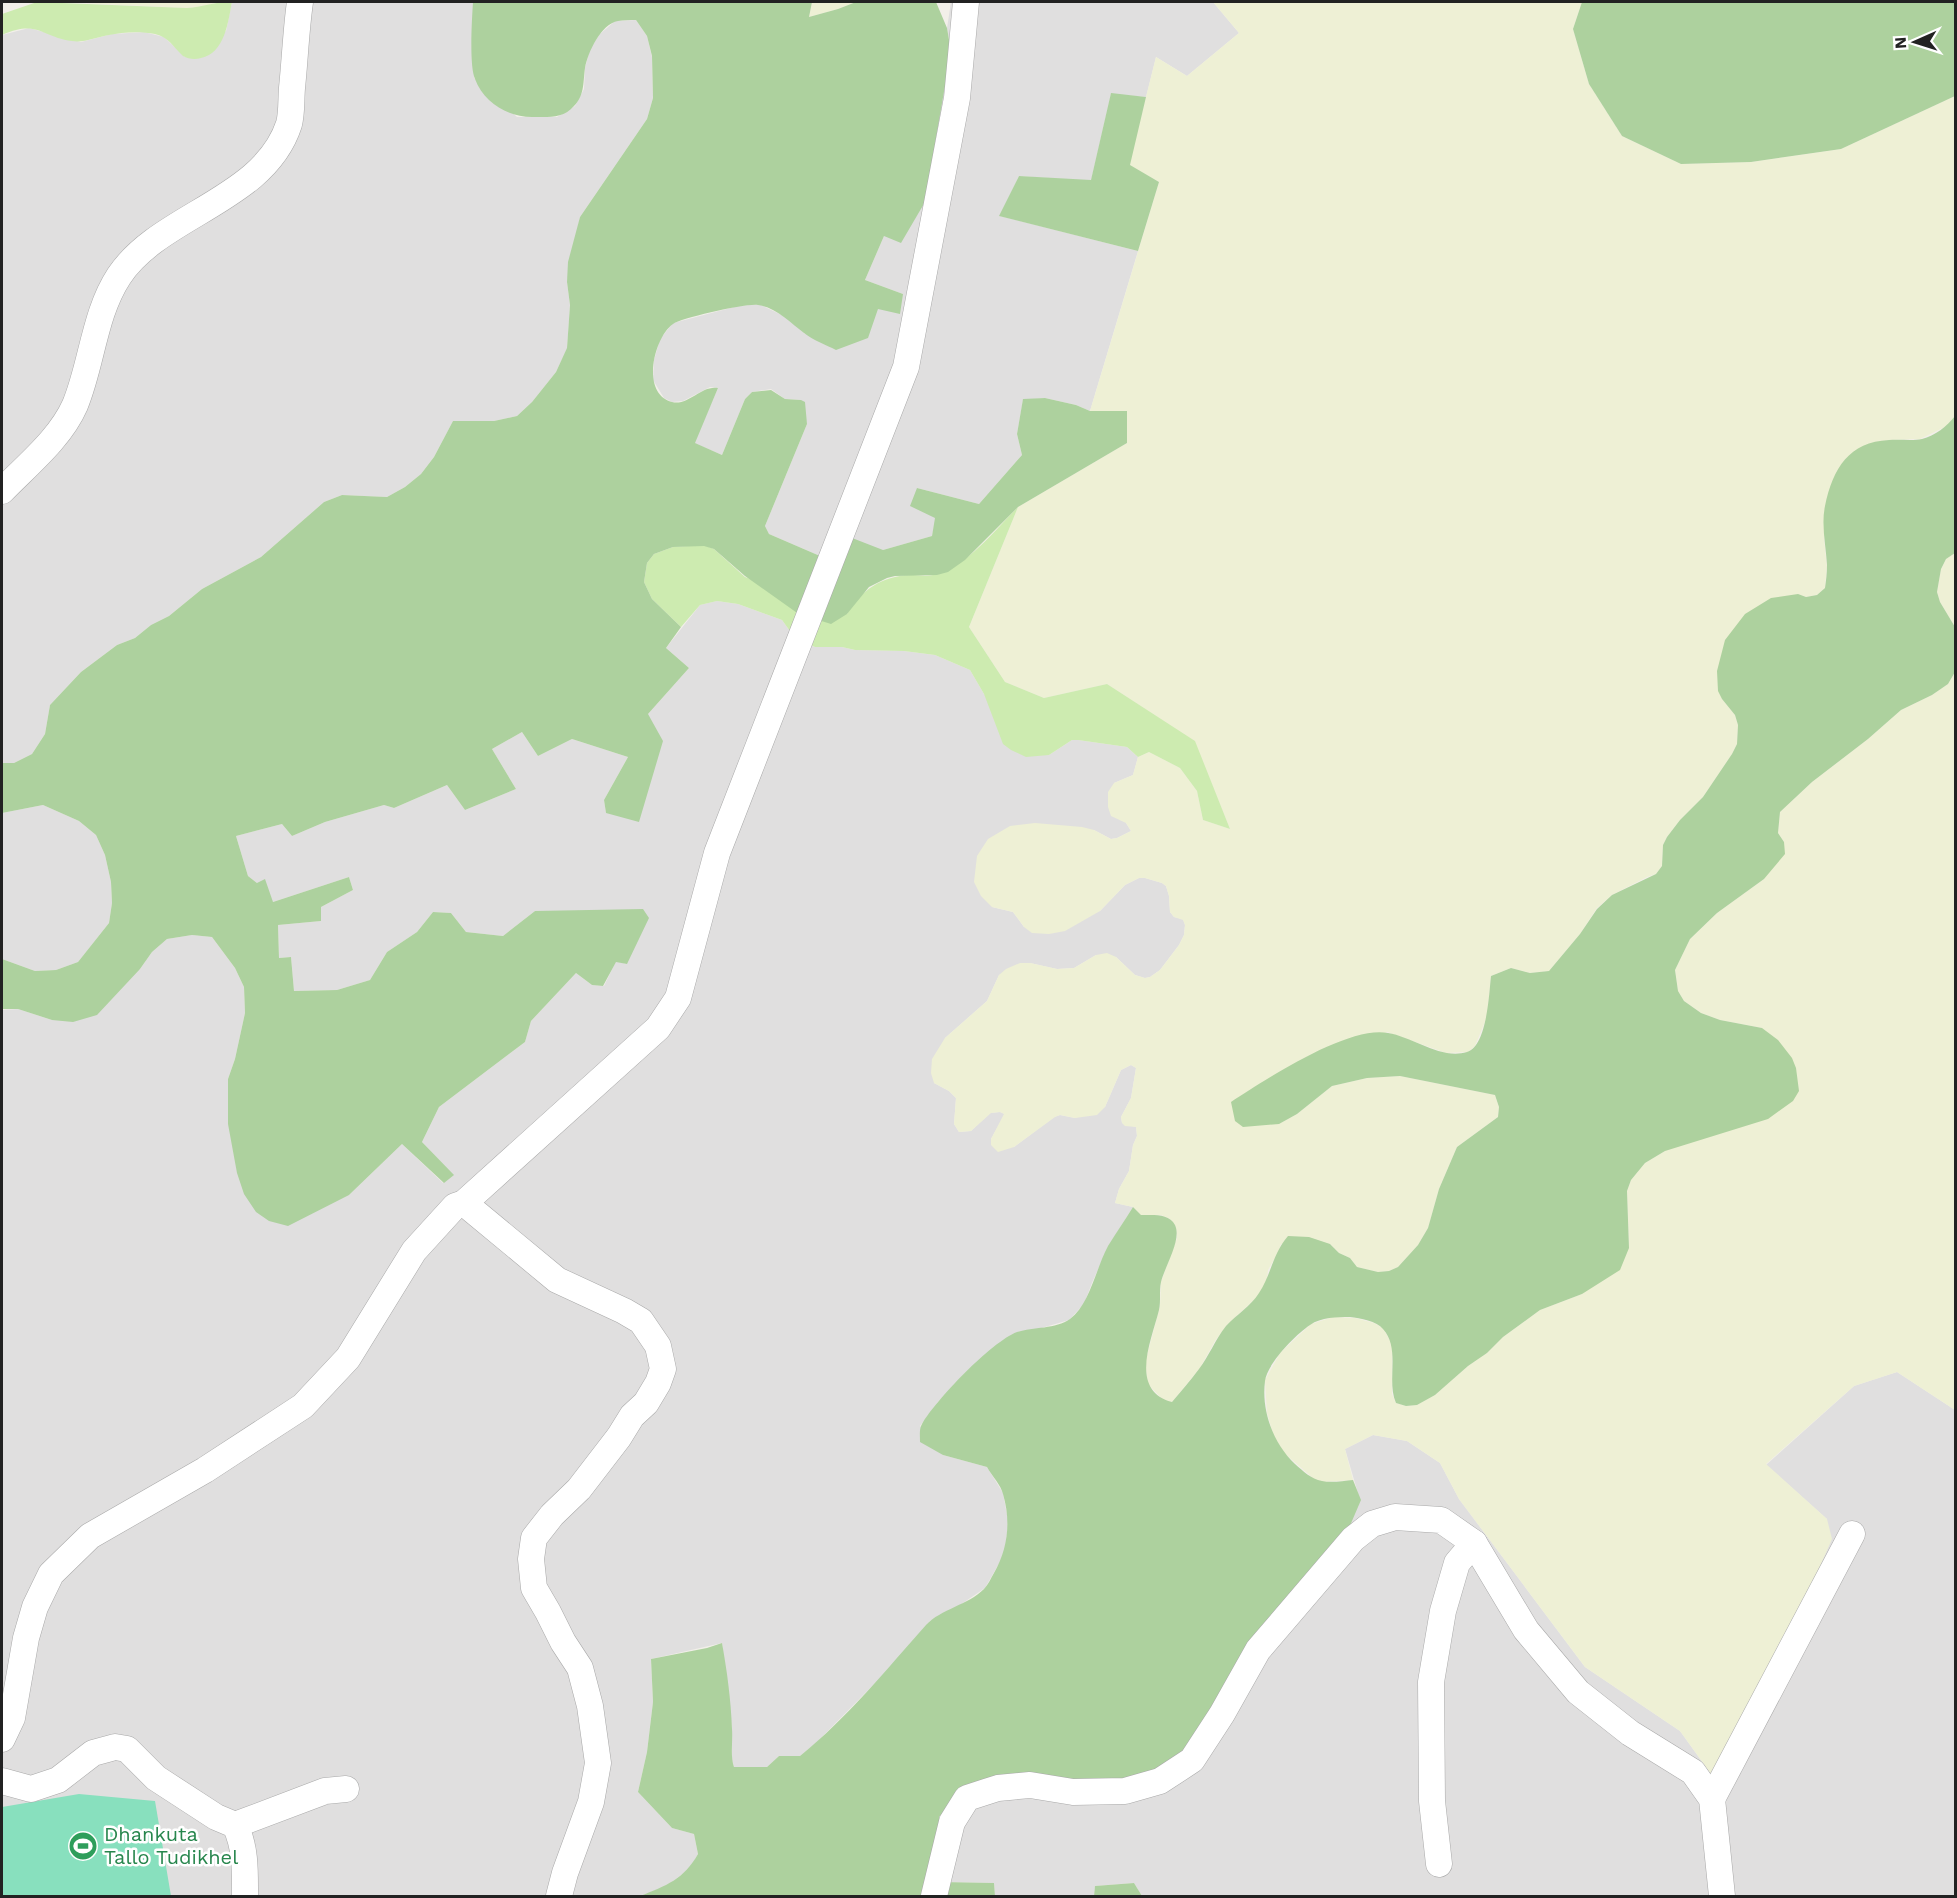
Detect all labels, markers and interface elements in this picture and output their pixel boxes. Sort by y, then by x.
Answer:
north arrow [1885,12,1945,72]
text: N [1891,36,1910,49]
place label: Dhankuta Tallo Tudikhel [104,1822,238,1869]
sports icon: Dhankuta Tallo Tudikhel [67,1830,99,1862]

